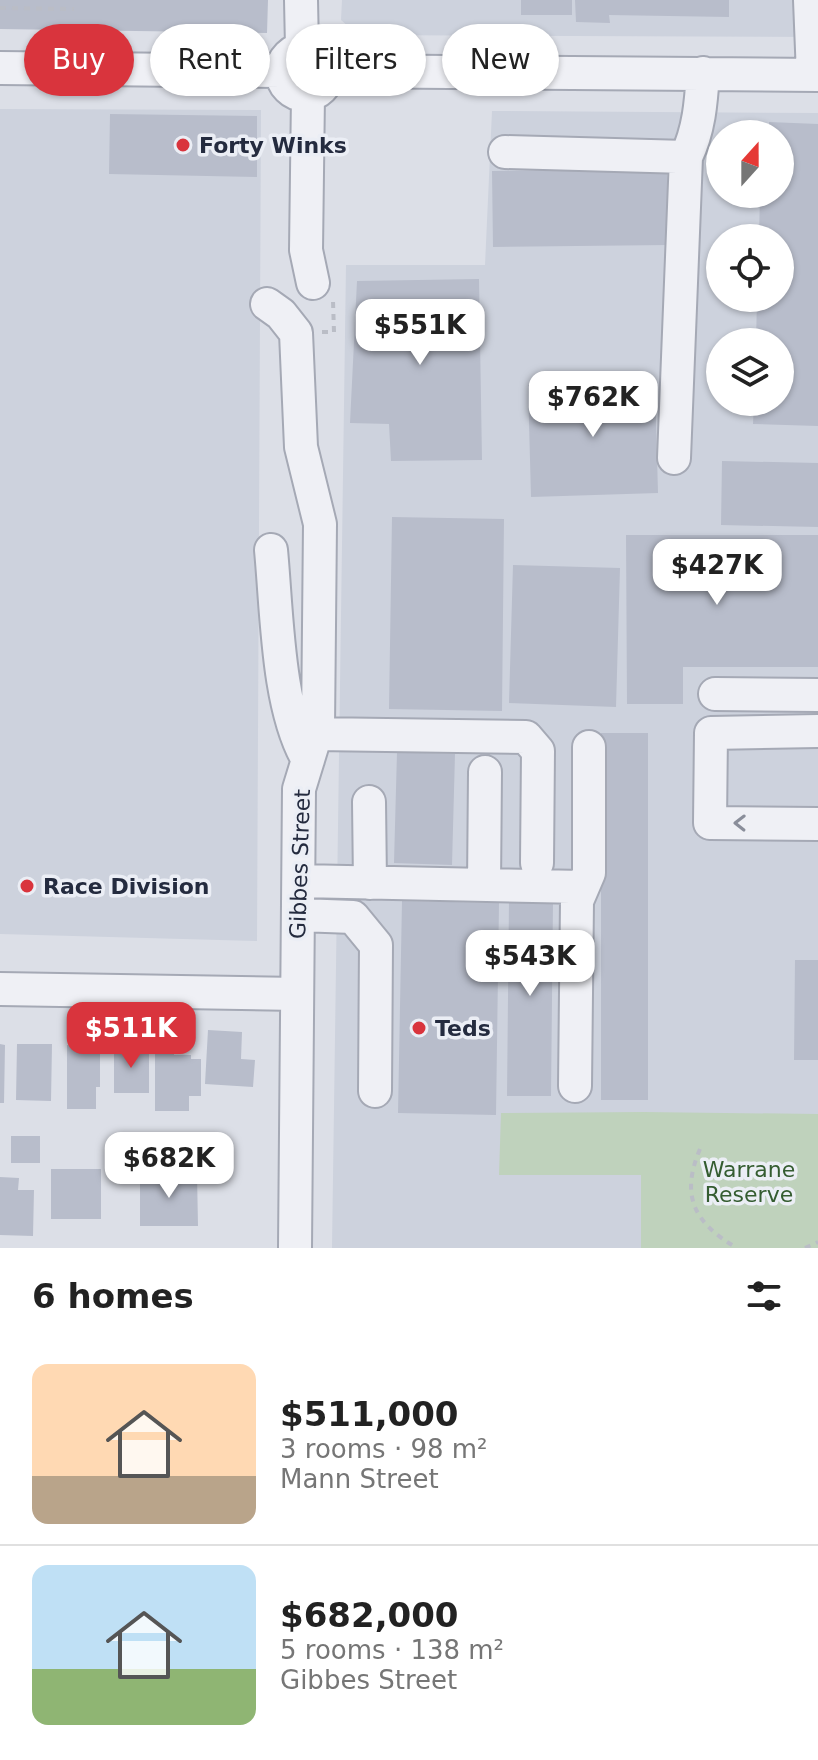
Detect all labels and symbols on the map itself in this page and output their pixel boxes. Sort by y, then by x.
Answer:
north arrow [706,120,794,208]
place label: Forty Winks [199,133,347,158]
marker: Forty Winks [174,136,192,154]
pin: $551K [364,299,476,367]
pin: $762K [537,371,649,439]
pin: $427K [661,539,773,607]
street label: Gibbes Street [285,788,315,939]
one-way arrow [733,815,746,832]
place label: Race Division [43,874,210,899]
marker: Race Division [18,877,36,895]
pin: $543K [474,930,586,998]
pin: $511K [75,1002,187,1070]
place label: Teds [435,1016,491,1041]
marker: Teds [410,1019,428,1037]
pin: $682K [113,1132,225,1200]
park label: Warrane Reserve [703,1157,795,1207]

